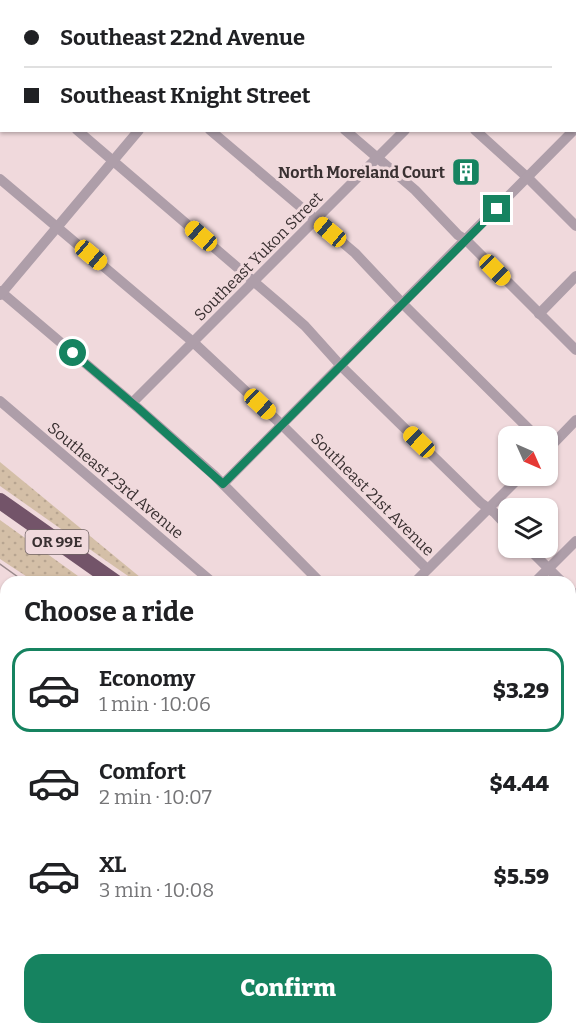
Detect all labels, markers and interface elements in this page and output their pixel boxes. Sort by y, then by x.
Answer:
text: Southeast 22nd Avenue [60,24,305,51]
text: Southeast Knight Street [60,82,311,109]
building icon: North Moreland Court [450,156,482,188]
place label: North Moreland Court [278,163,446,182]
street label: Southeast Yukon Street [190,188,327,325]
route end [483,195,510,222]
car [310,214,350,250]
car [182,217,220,255]
car [71,237,111,273]
car [476,251,514,289]
route start [59,339,86,366]
car [241,385,279,423]
street label: Southeast 23rd Avenue [44,418,187,543]
car [400,423,438,461]
north arrow [498,426,558,486]
map controls [498,426,558,558]
street label: Southeast 21st Avenue [307,429,438,560]
button: layers [498,498,558,558]
road number: OR 99E [26,530,88,554]
text: Choose a ride [24,596,194,628]
icon: car [27,663,81,717]
text: Economy [99,665,195,692]
text: $3.29 [493,677,549,704]
text: 1 min · 10:06 [99,692,211,716]
icon: car [27,756,81,810]
text: Comfort [99,758,186,785]
text: $4.44 [490,770,549,797]
text: 2 min · 10:07 [99,785,212,809]
icon: car [27,849,81,903]
text: XL [99,851,126,878]
text: $5.59 [494,863,549,890]
text: 3 min · 10:08 [99,878,214,902]
button: Confirm [24,954,552,1023]

